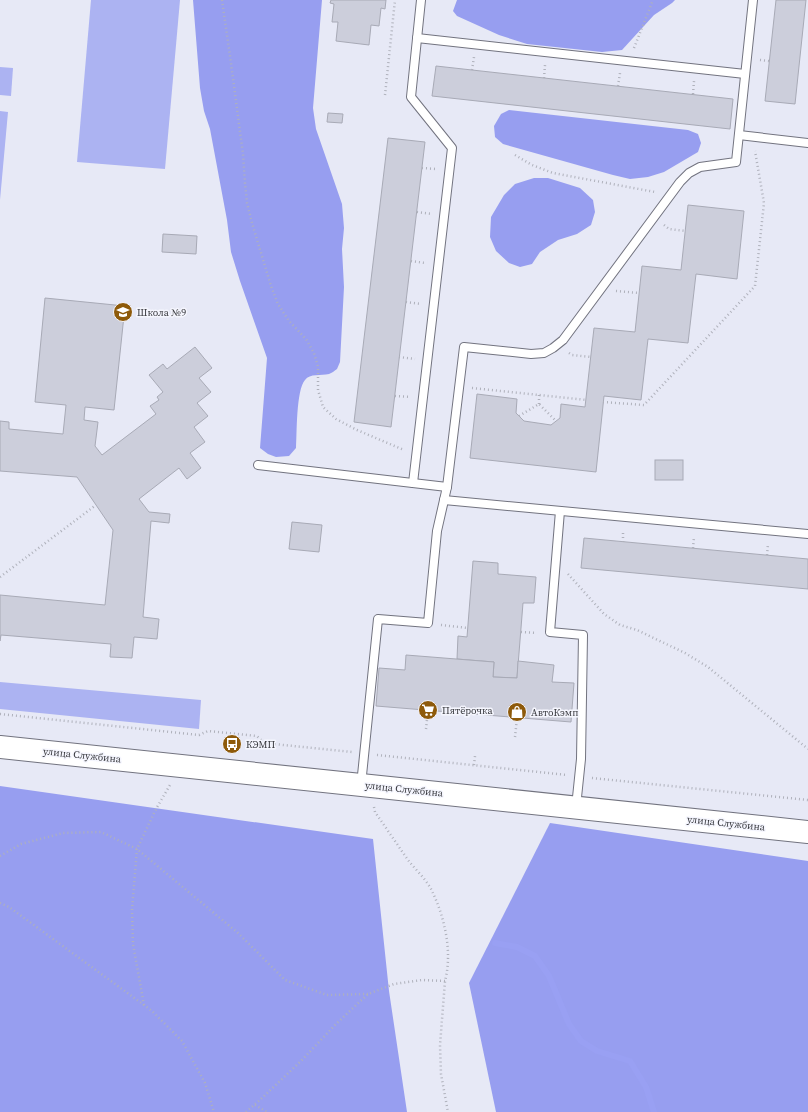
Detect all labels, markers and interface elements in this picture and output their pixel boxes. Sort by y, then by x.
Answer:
school or university icon: Школа №9 [112,301,134,323]
place label: Школа №9 [137,306,186,319]
supermarket icon: Пятёрочка [417,699,439,721]
shop icon: АвтоКэмп [506,701,528,723]
place label: Пятёрочка [442,704,493,717]
place label: АвтоКэмп [531,706,578,719]
bus stop icon: КЭМП [221,733,243,755]
place label: КЭМП [246,738,275,751]
street label: улица Службина [42,744,123,766]
street label: улица Службина [364,778,445,800]
street label: улица Службина [686,812,767,834]

